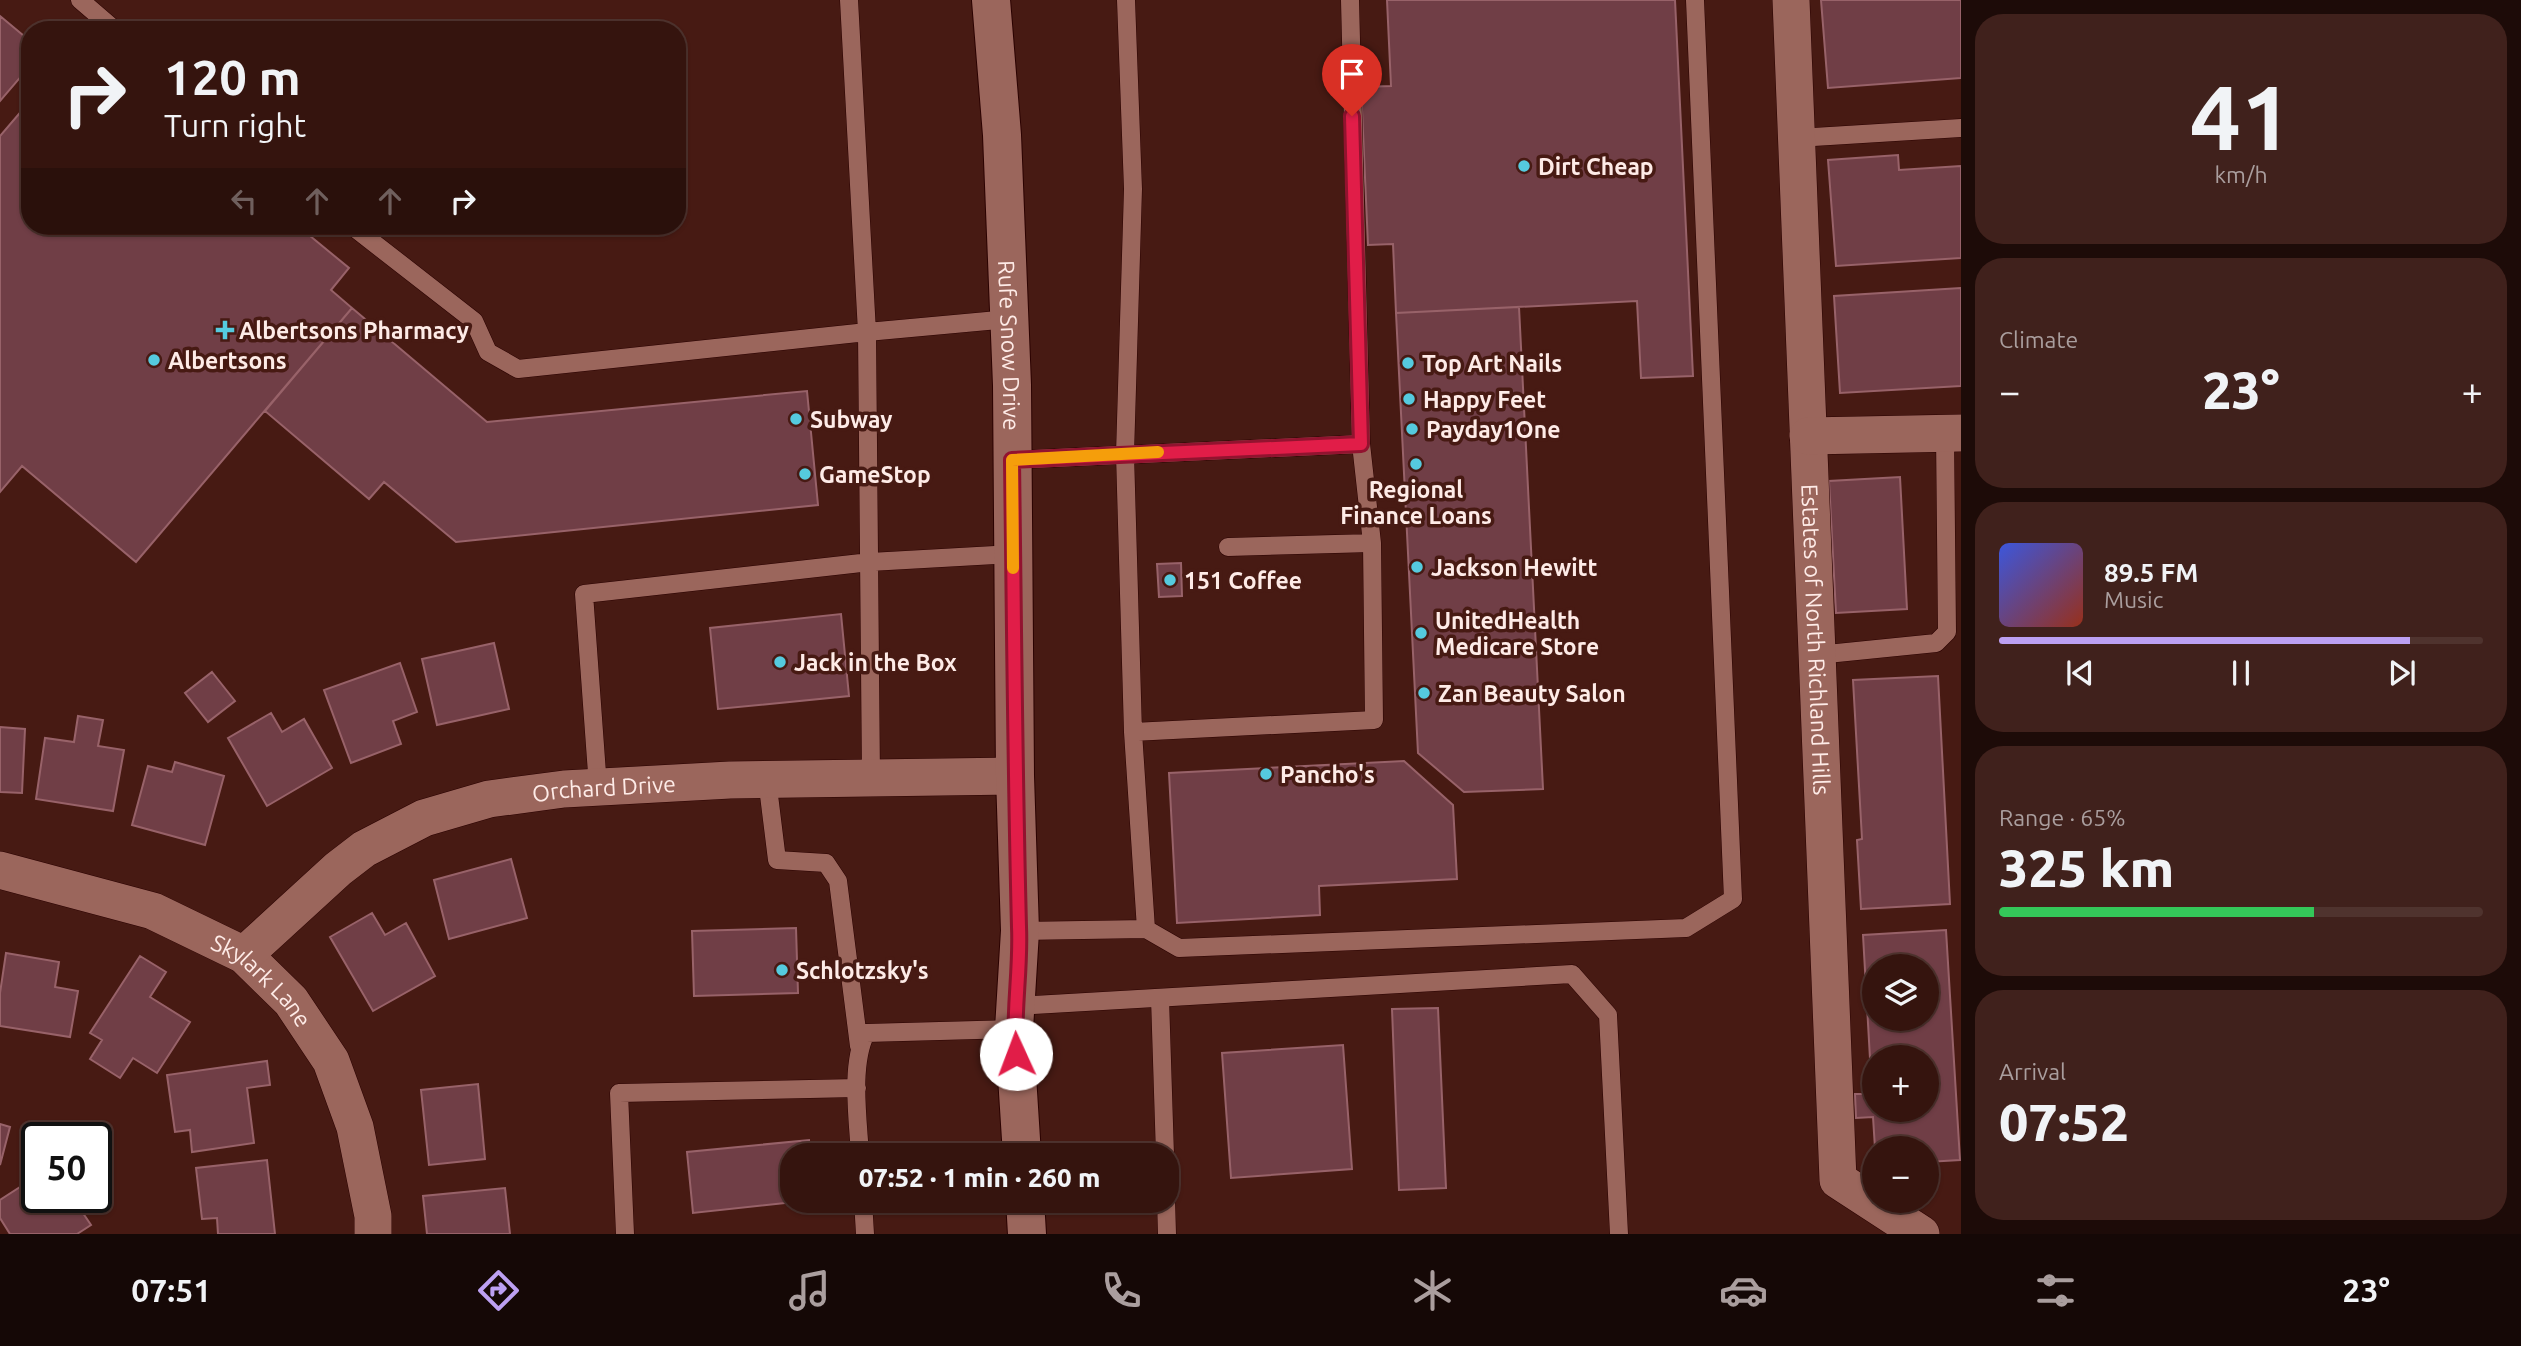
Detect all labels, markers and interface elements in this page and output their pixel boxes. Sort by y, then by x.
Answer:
pin [1322,44,1382,116]
icon: right [49,49,140,140]
text: 120 m [164,49,301,104]
icon: arrive [1333,55,1371,93]
text: 41 [2190,65,2292,167]
text: Turn right [164,107,306,143]
place label: Dirt Cheap [1538,154,1654,179]
marker: Dirt Cheap [1516,158,1532,174]
text: km/h [2214,162,2268,187]
icon: left [225,182,263,220]
icon: ahead [298,182,336,220]
icon: ahead [371,182,409,220]
icon: right [444,182,482,220]
street label: Rufe Snow Drive [995,260,1025,431]
place label: Albertsons Pharmacy [239,318,469,343]
marker: Albertsons Pharmacy [217,322,233,338]
text: Climate [1999,327,2078,352]
place label: Albertsons [168,348,287,373]
place label: Top Art Nails [1422,351,1562,376]
marker: Albertsons [146,352,162,368]
marker: Top Art Nails [1400,355,1416,371]
text: 23° [2202,361,2280,419]
text: − [1999,370,2020,412]
text: + [2462,370,2483,412]
place label: Happy Feet [1423,387,1546,412]
marker: Happy Feet [1401,391,1417,407]
place label: Subway [810,407,892,432]
marker: Subway [788,411,804,427]
place label: Payday1One [1426,417,1560,442]
marker: Payday1One [1404,421,1420,437]
marker: Regional Finance Loans [1408,456,1424,472]
place label: GameStop [819,462,931,487]
marker: GameStop [797,466,813,482]
place label: Regional Finance Loans [1340,477,1492,528]
street label: Estates of North Richland Hills [1798,483,1835,796]
place label: Jackson Hewitt [1431,555,1597,580]
text: 89.5 FM [2104,558,2198,587]
marker: Jackson Hewitt [1409,559,1425,575]
place label: 151 Coffee [1184,568,1302,593]
marker: 151 Coffee [1162,572,1178,588]
text: Music [2104,587,2163,612]
place label: UnitedHealth Medicare Store [1435,608,1599,659]
marker: UnitedHealth Medicare Store [1413,625,1429,641]
place label: Jack in the Box [794,650,957,675]
marker: Jack in the Box [772,654,788,670]
icon: previous [2061,654,2099,692]
icon: pause [2222,654,2260,692]
icon: next [2383,654,2421,692]
place label: Zan Beauty Salon [1438,681,1626,706]
marker: Zan Beauty Salon [1416,685,1432,701]
place label: Pancho's [1280,762,1375,787]
marker: Pancho's [1258,766,1274,782]
street label: Orchard Drive [530,770,676,806]
text: Range · 65% [1999,805,2126,830]
text: 325 km [1999,839,2174,897]
street label: Skylark Lane [208,929,317,1031]
map controls [1862,954,1939,1213]
button: layers [1862,954,1939,1031]
place label: Schlotzsky's [796,958,929,983]
marker: Schlotzsky's [774,962,790,978]
position arrow [979,1017,1053,1091]
button: + [1862,1045,1939,1122]
text: Arrival [1999,1059,2066,1084]
text: 07:52 [1999,1093,2129,1151]
speed limit sign: 50 [21,1122,112,1213]
button: − [1862,1136,1939,1213]
text: 07:52 · 1 min · 260 m [859,1163,1100,1192]
icon: directions [474,1266,523,1315]
icon: music [785,1266,834,1315]
icon: phone [1097,1266,1146,1315]
icon: climate [1408,1266,1457,1315]
icon: car [1719,1266,1768,1315]
icon: filters [2031,1266,2080,1315]
text: 07:51 [131,1272,211,1308]
text: 23° [2342,1272,2390,1308]

